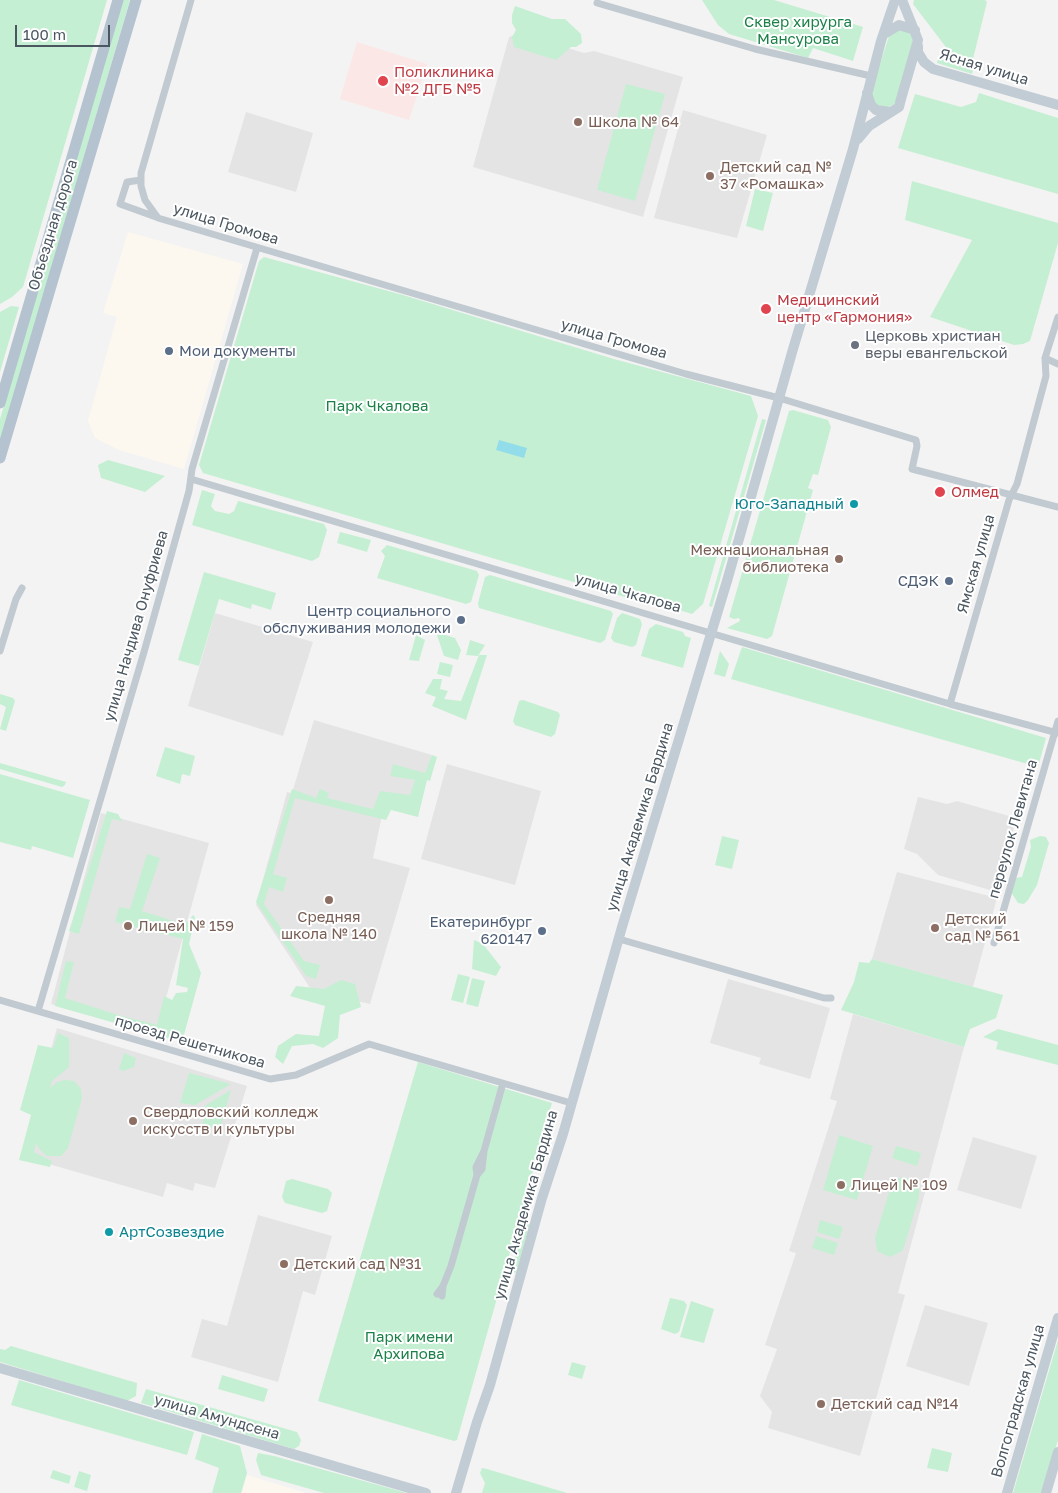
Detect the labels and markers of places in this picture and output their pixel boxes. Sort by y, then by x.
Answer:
place label: Поликлиника №2 ДГБ №5 [394,63,494,98]
marker: Поликлиника №2 ДГБ №5 [376,74,390,88]
place label: Школа № 64 [588,113,679,131]
marker: Школа № 64 [572,116,584,128]
place label: Детский сад № 37 «Ромашка» [720,158,831,193]
marker: Детский сад № 37 «Ромашка» [704,170,716,182]
place label: Медицинский центр «Гармония» [777,291,912,326]
marker: Медицинский центр «Гармония» [759,302,773,316]
place label: Церковь христиан веры евангельской [865,327,1008,362]
marker: Церковь христиан веры евангельской [849,339,861,351]
place label: Мои документы [179,342,296,360]
marker: Мои документы [163,345,175,357]
place label: Олмед [951,483,999,501]
marker: Олмед [933,485,947,499]
place label: Юго-Западный [734,495,844,513]
marker: Юго-Западный [848,498,860,510]
place label: Межнациональная библиотека [690,541,829,576]
marker: Межнациональная библиотека [833,553,845,565]
place label: СДЭК [898,572,939,590]
marker: СДЭК [943,575,955,587]
place label: Центр социального обслуживания молодежи [263,602,451,637]
marker: Центр социального обслуживания молодежи [455,614,467,626]
marker: Средняя школа № 140 [323,894,335,906]
place label: Средняя школа № 140 [281,908,377,943]
place label: Детский сад № 561 [945,910,1020,945]
place label: Екатеринбург 620147 [429,913,532,948]
place label: Лицей № 159 [138,917,234,935]
marker: Лицей № 159 [122,920,134,932]
marker: Детский сад № 561 [929,922,941,934]
marker: Екатеринбург 620147 [536,925,548,937]
place label: Свердловский колледж искусств и культуры [143,1103,318,1138]
marker: Свердловский колледж искусств и культуры [127,1115,139,1127]
place label: Лицей № 109 [851,1176,948,1194]
marker: Лицей № 109 [835,1179,847,1191]
place label: АртСозвездие [119,1223,225,1241]
marker: АртСозвездие [103,1226,115,1238]
place label: Детский сад №31 [294,1255,421,1273]
marker: Детский сад №31 [278,1258,290,1270]
place label: Детский сад №14 [831,1395,959,1413]
marker: Детский сад №14 [815,1398,827,1410]

